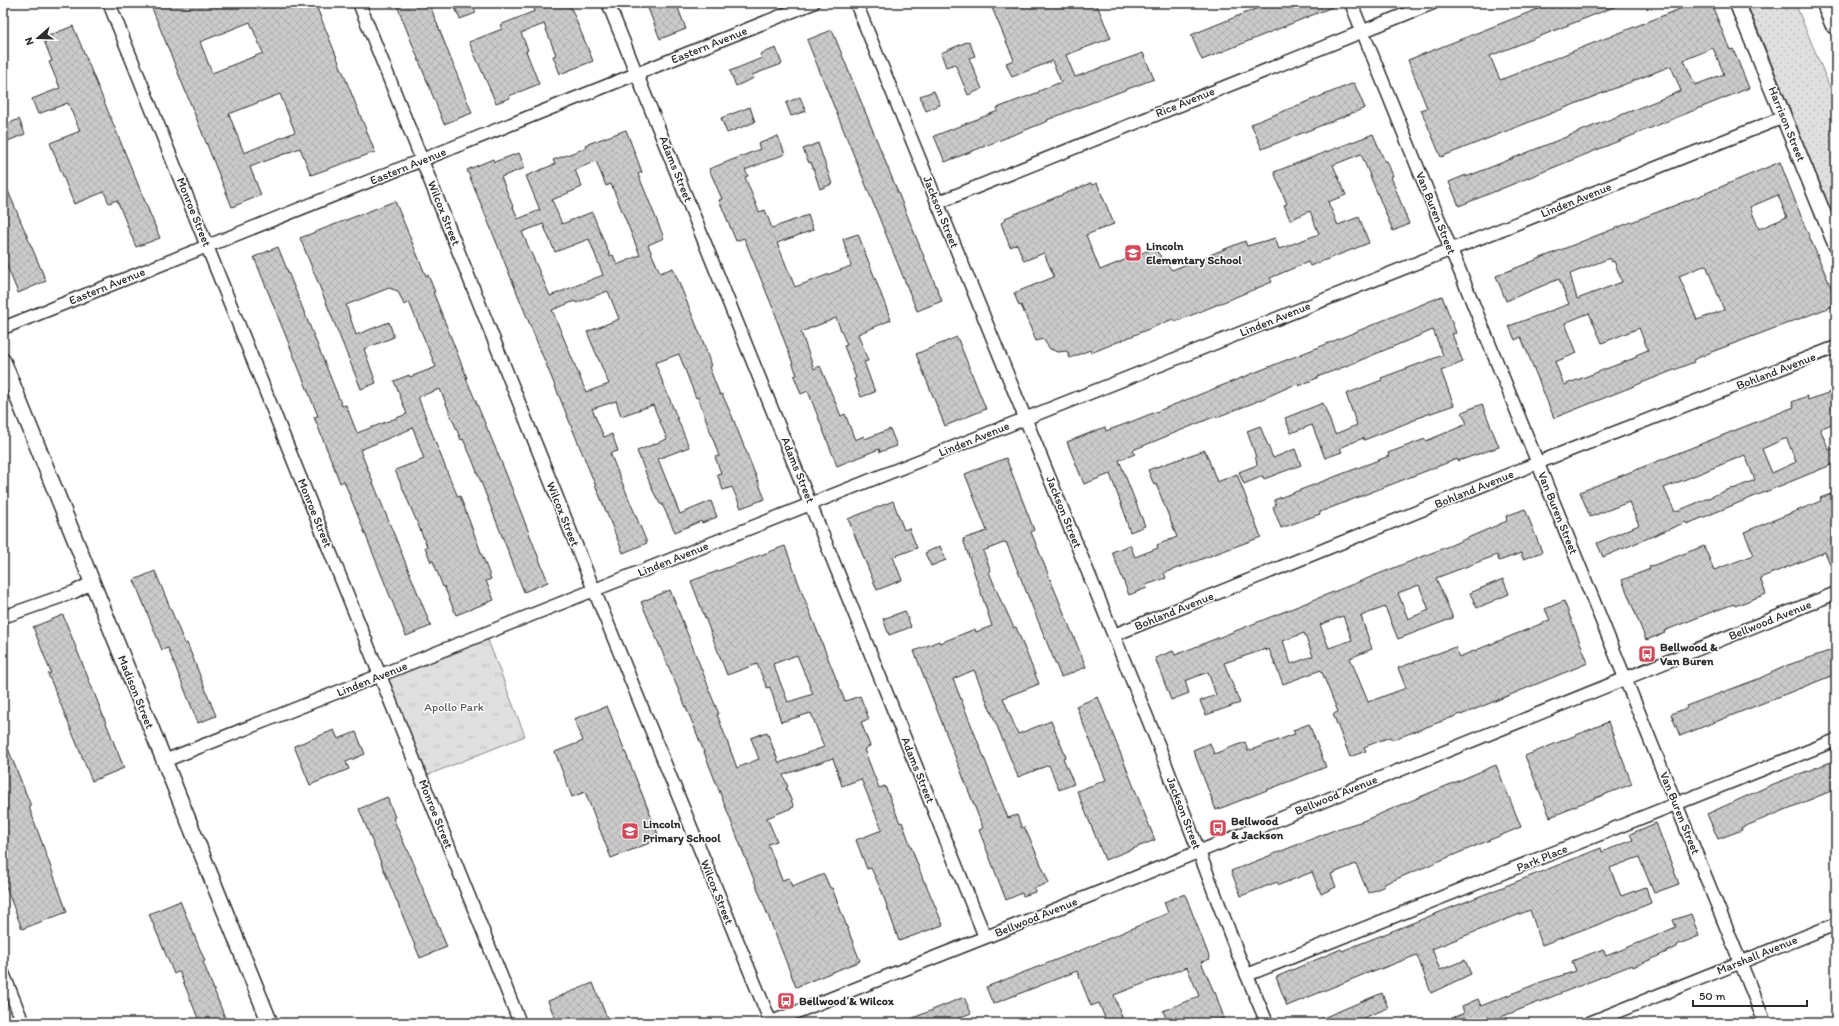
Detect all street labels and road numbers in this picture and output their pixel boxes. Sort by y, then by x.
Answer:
street label: Eastern Avenue [669,23,749,67]
street label: Rice Avenue [1153,84,1217,120]
street label: Harrison Street [1766,84,1809,164]
street label: Adams Street [656,134,696,205]
street label: Eastern Avenue [368,144,448,188]
street label: Van Buren Street [1413,170,1459,257]
street label: Jackson Street [920,174,962,251]
street label: Monroe Street [174,175,214,249]
street label: Wilcox Street [425,179,464,248]
street label: Linden Avenue [1539,179,1614,221]
street label: Eastern Avenue [67,264,147,308]
street label: Linden Avenue [1238,298,1313,340]
street label: Bohland Avenue [1734,349,1818,393]
street label: Linden Avenue [937,418,1012,460]
street label: Adams Street [778,435,818,506]
street label: Bohland Avenue [1432,467,1516,511]
street label: Van Buren Street [1535,470,1581,557]
street label: Jackson Street [1043,474,1085,551]
street label: Monroe Street [295,476,335,550]
street label: Wilcox Street [544,480,583,549]
street label: Linden Avenue [636,538,711,580]
street label: Bohland Avenue [1132,589,1216,633]
street label: Bellwood Avenue [1727,597,1814,643]
street label: Madison Street [115,653,157,731]
street label: Linden Avenue [335,658,410,700]
street label: Adams Street [898,735,938,806]
street label: Van Buren Street [1657,770,1703,857]
street label: Bellwood Avenue [1293,772,1380,818]
street label: Jackson Street [1164,775,1204,852]
street label: Monroe Street [416,777,456,851]
street label: Park Place [1514,841,1570,875]
street label: Wilcox Street [698,858,737,927]
street label: Bellwood Avenue [993,894,1080,940]
street label: Marshall Avenue [1715,932,1800,978]

